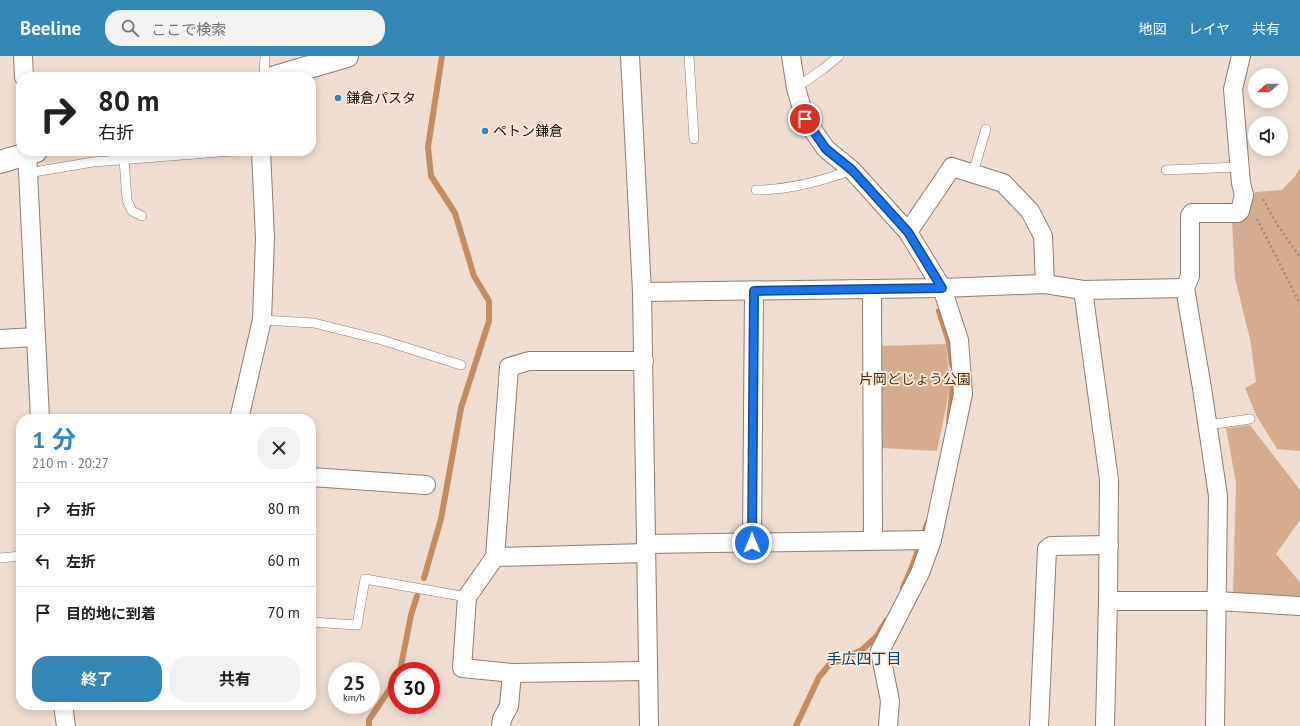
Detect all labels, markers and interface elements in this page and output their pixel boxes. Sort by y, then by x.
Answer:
search box [105,10,385,46]
text: Beeline [20,16,81,40]
icon: search [119,17,141,39]
text: ここで検索 [151,20,226,39]
text: 地図 [1138,20,1166,38]
text: レイヤ [1188,20,1230,38]
text: 共有 [1252,20,1280,38]
north arrow [1248,68,1288,108]
map controls [1248,68,1288,156]
text: 80 m [98,82,159,119]
icon: right [32,88,84,140]
place label: 鎌倉パスタ [346,89,416,107]
marker: 鎌倉パスタ [333,93,343,103]
pin [788,102,822,136]
icon: arrive [794,108,816,130]
button: sound [1248,116,1288,156]
text: 右折 [98,121,134,144]
place label: ペトン鎌倉 [493,122,563,140]
marker: ペトン鎌倉 [480,126,490,136]
park label: 片岡どじょう公園 [859,370,971,388]
text: 1 分 [32,424,76,455]
button: close [258,427,300,469]
text: 210 m · 20:27 [32,455,109,472]
icon: right [32,498,54,520]
text: 80 m [267,499,300,518]
text: 右折 [66,500,96,519]
position arrow [731,522,773,564]
icon: left [32,550,54,572]
text: 60 m [267,551,300,570]
text: 左折 [66,552,96,571]
icon: arrive [32,602,54,624]
text: 70 m [267,603,300,622]
text: 目的地に到着 [66,604,156,623]
district label: 手広四丁目 [826,649,902,668]
button: 終了 [32,656,162,702]
button: 共有 [170,656,300,702]
speed limit sign: 30 [388,662,440,714]
text: 25 [343,670,365,696]
text: km/h [343,691,365,704]

